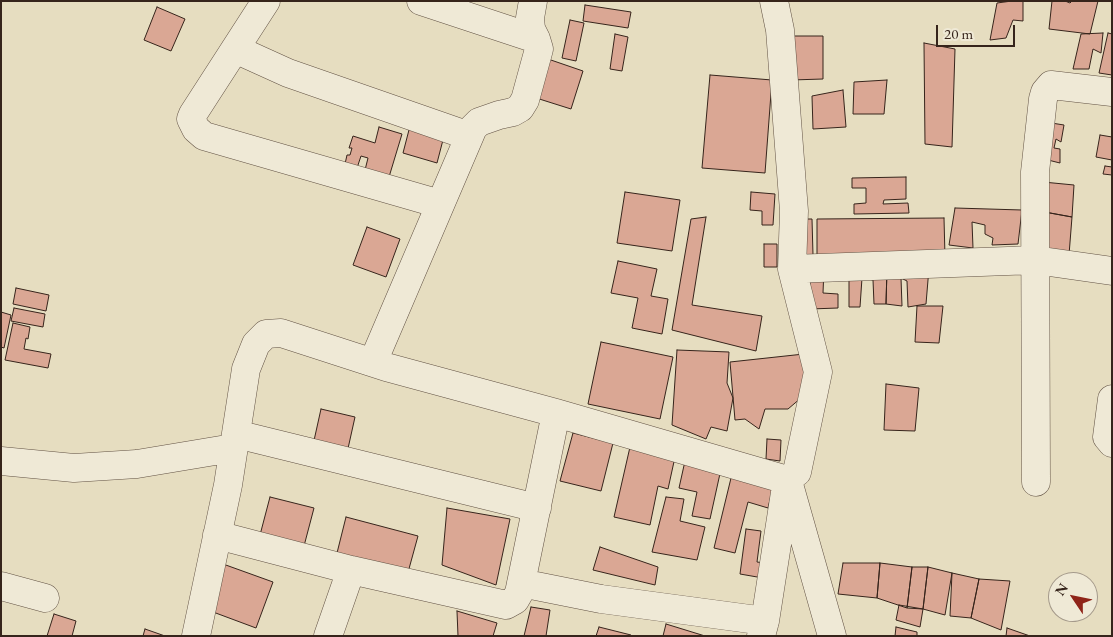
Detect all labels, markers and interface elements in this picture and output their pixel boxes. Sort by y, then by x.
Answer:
scale bar [938,15,1017,47]
text: 20 m [944,24,973,43]
north arrow [1048,572,1098,622]
text: N [1051,579,1072,599]

